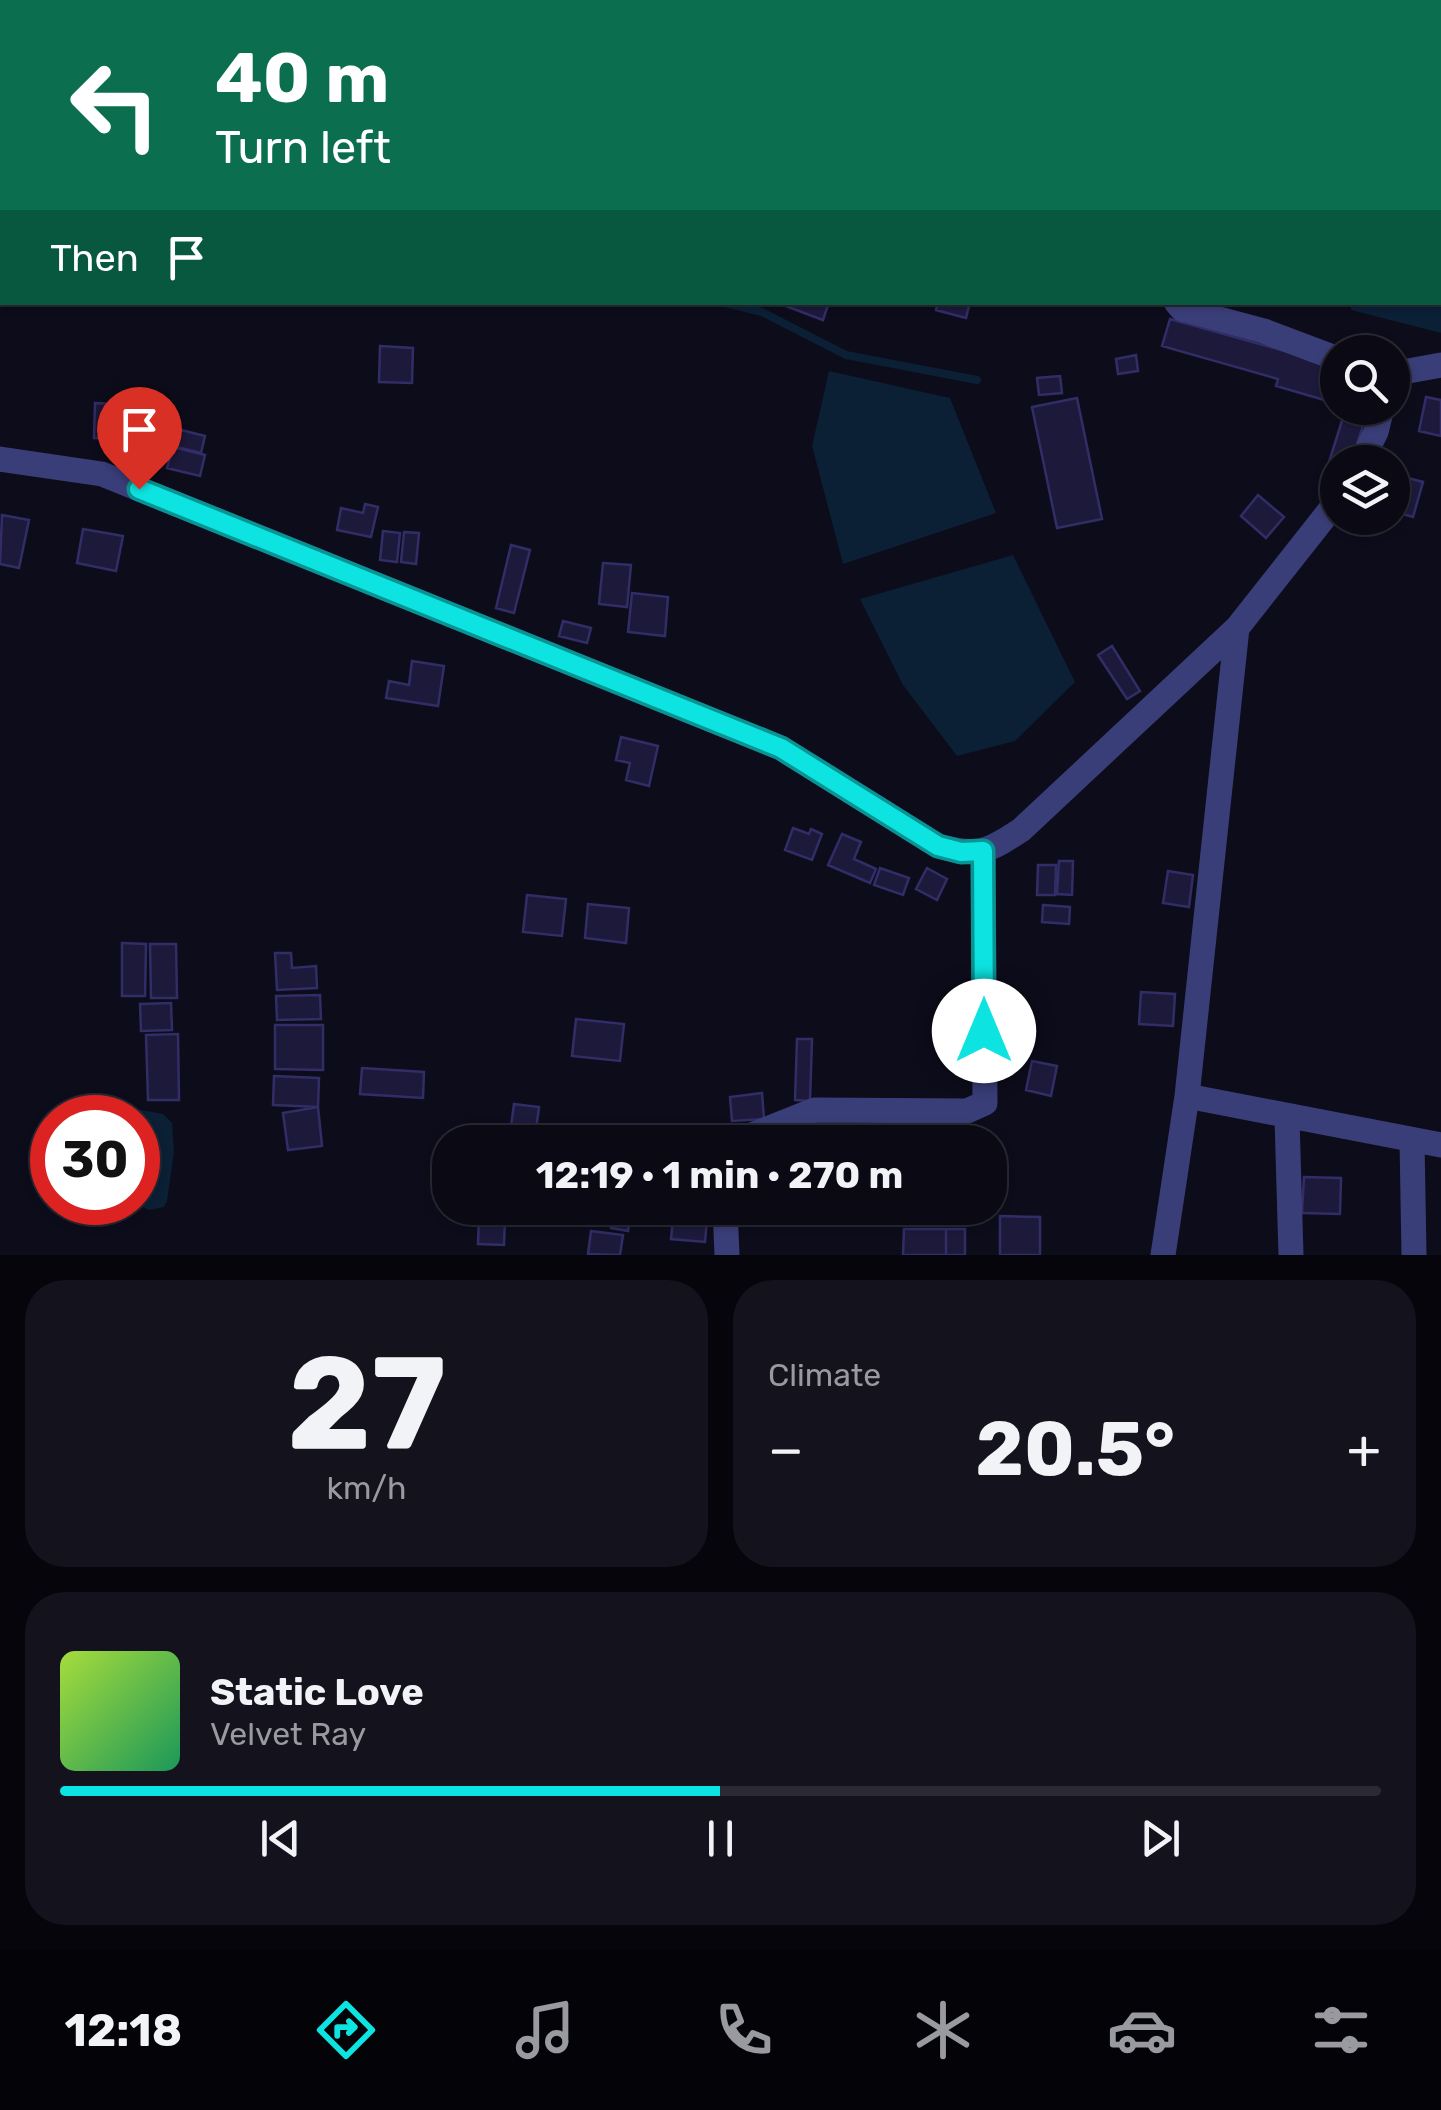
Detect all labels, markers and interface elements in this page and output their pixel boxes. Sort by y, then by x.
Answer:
text: 40 m [215,37,389,120]
icon: left [50,40,180,170]
text: Turn left [215,121,391,174]
icon: arrive [159,230,214,285]
text: Then [50,235,139,281]
map controls [1320,335,1410,535]
button: search [1320,335,1410,425]
pin [97,387,182,490]
icon: arrive [112,402,167,457]
button: layers [1320,445,1410,535]
position arrow [932,979,1036,1083]
speed limit sign: 30 [30,1095,160,1225]
text: 12:19 · 1 min · 270 m [536,1152,903,1198]
text: 27 [287,1326,446,1481]
text: Climate [768,1356,881,1394]
text: 20.5° [975,1405,1175,1494]
text: − [768,1417,804,1482]
text: + [1347,1417,1381,1482]
text: km/h [327,1469,406,1507]
text: Static Love [210,1669,424,1715]
text: Velvet Ray [210,1715,366,1753]
icon: previous [253,1811,308,1866]
icon: pause [693,1811,748,1866]
icon: next [1133,1811,1188,1866]
icon: directions [311,1995,381,2065]
icon: music [510,1995,580,2065]
icon: phone [709,1995,779,2065]
icon: climate [908,1995,978,2065]
icon: car [1107,1995,1177,2065]
icon: filters [1306,1995,1376,2065]
text: 12:18 [65,2004,182,2057]

